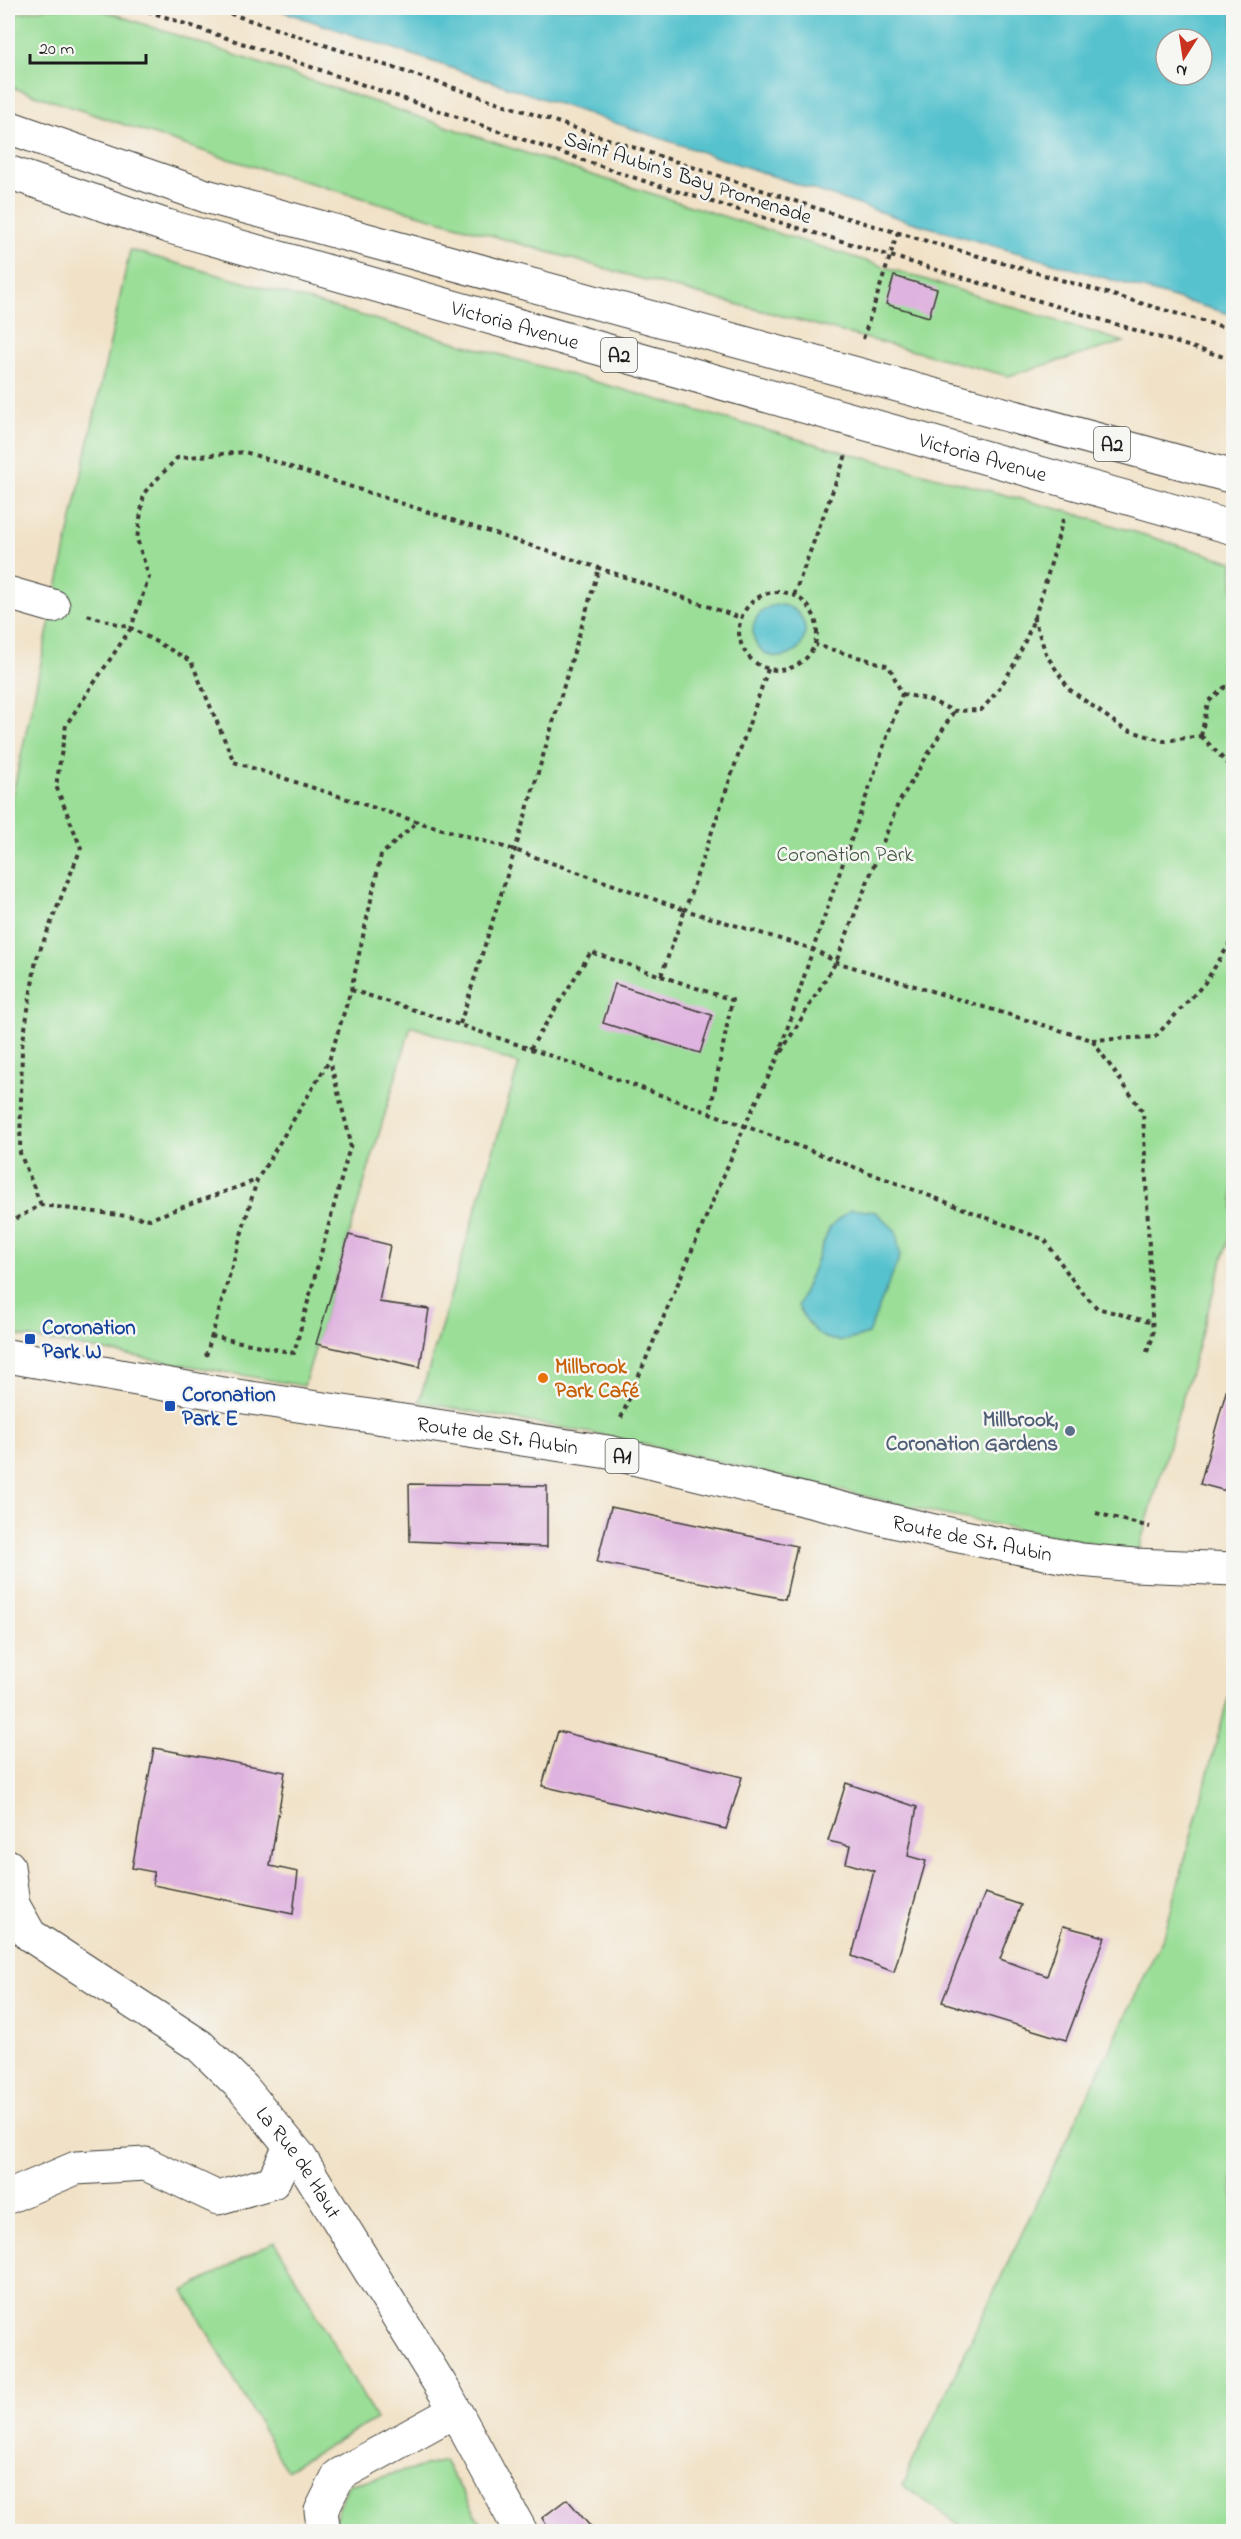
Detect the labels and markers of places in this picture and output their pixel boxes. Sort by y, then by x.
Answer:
place label: Coronation Park W [42,1314,136,1368]
marker: Coronation Park W [23,1332,37,1346]
place label: Millbrook Park Café [555,1353,640,1407]
marker: Millbrook Park Café [536,1371,550,1385]
place label: Coronation Park E [182,1381,276,1435]
marker: Coronation Park E [163,1399,177,1413]
place label: Millbrook, Coronation Gardens [886,1406,1058,1460]
marker: Millbrook, Coronation Gardens [1063,1424,1077,1438]

